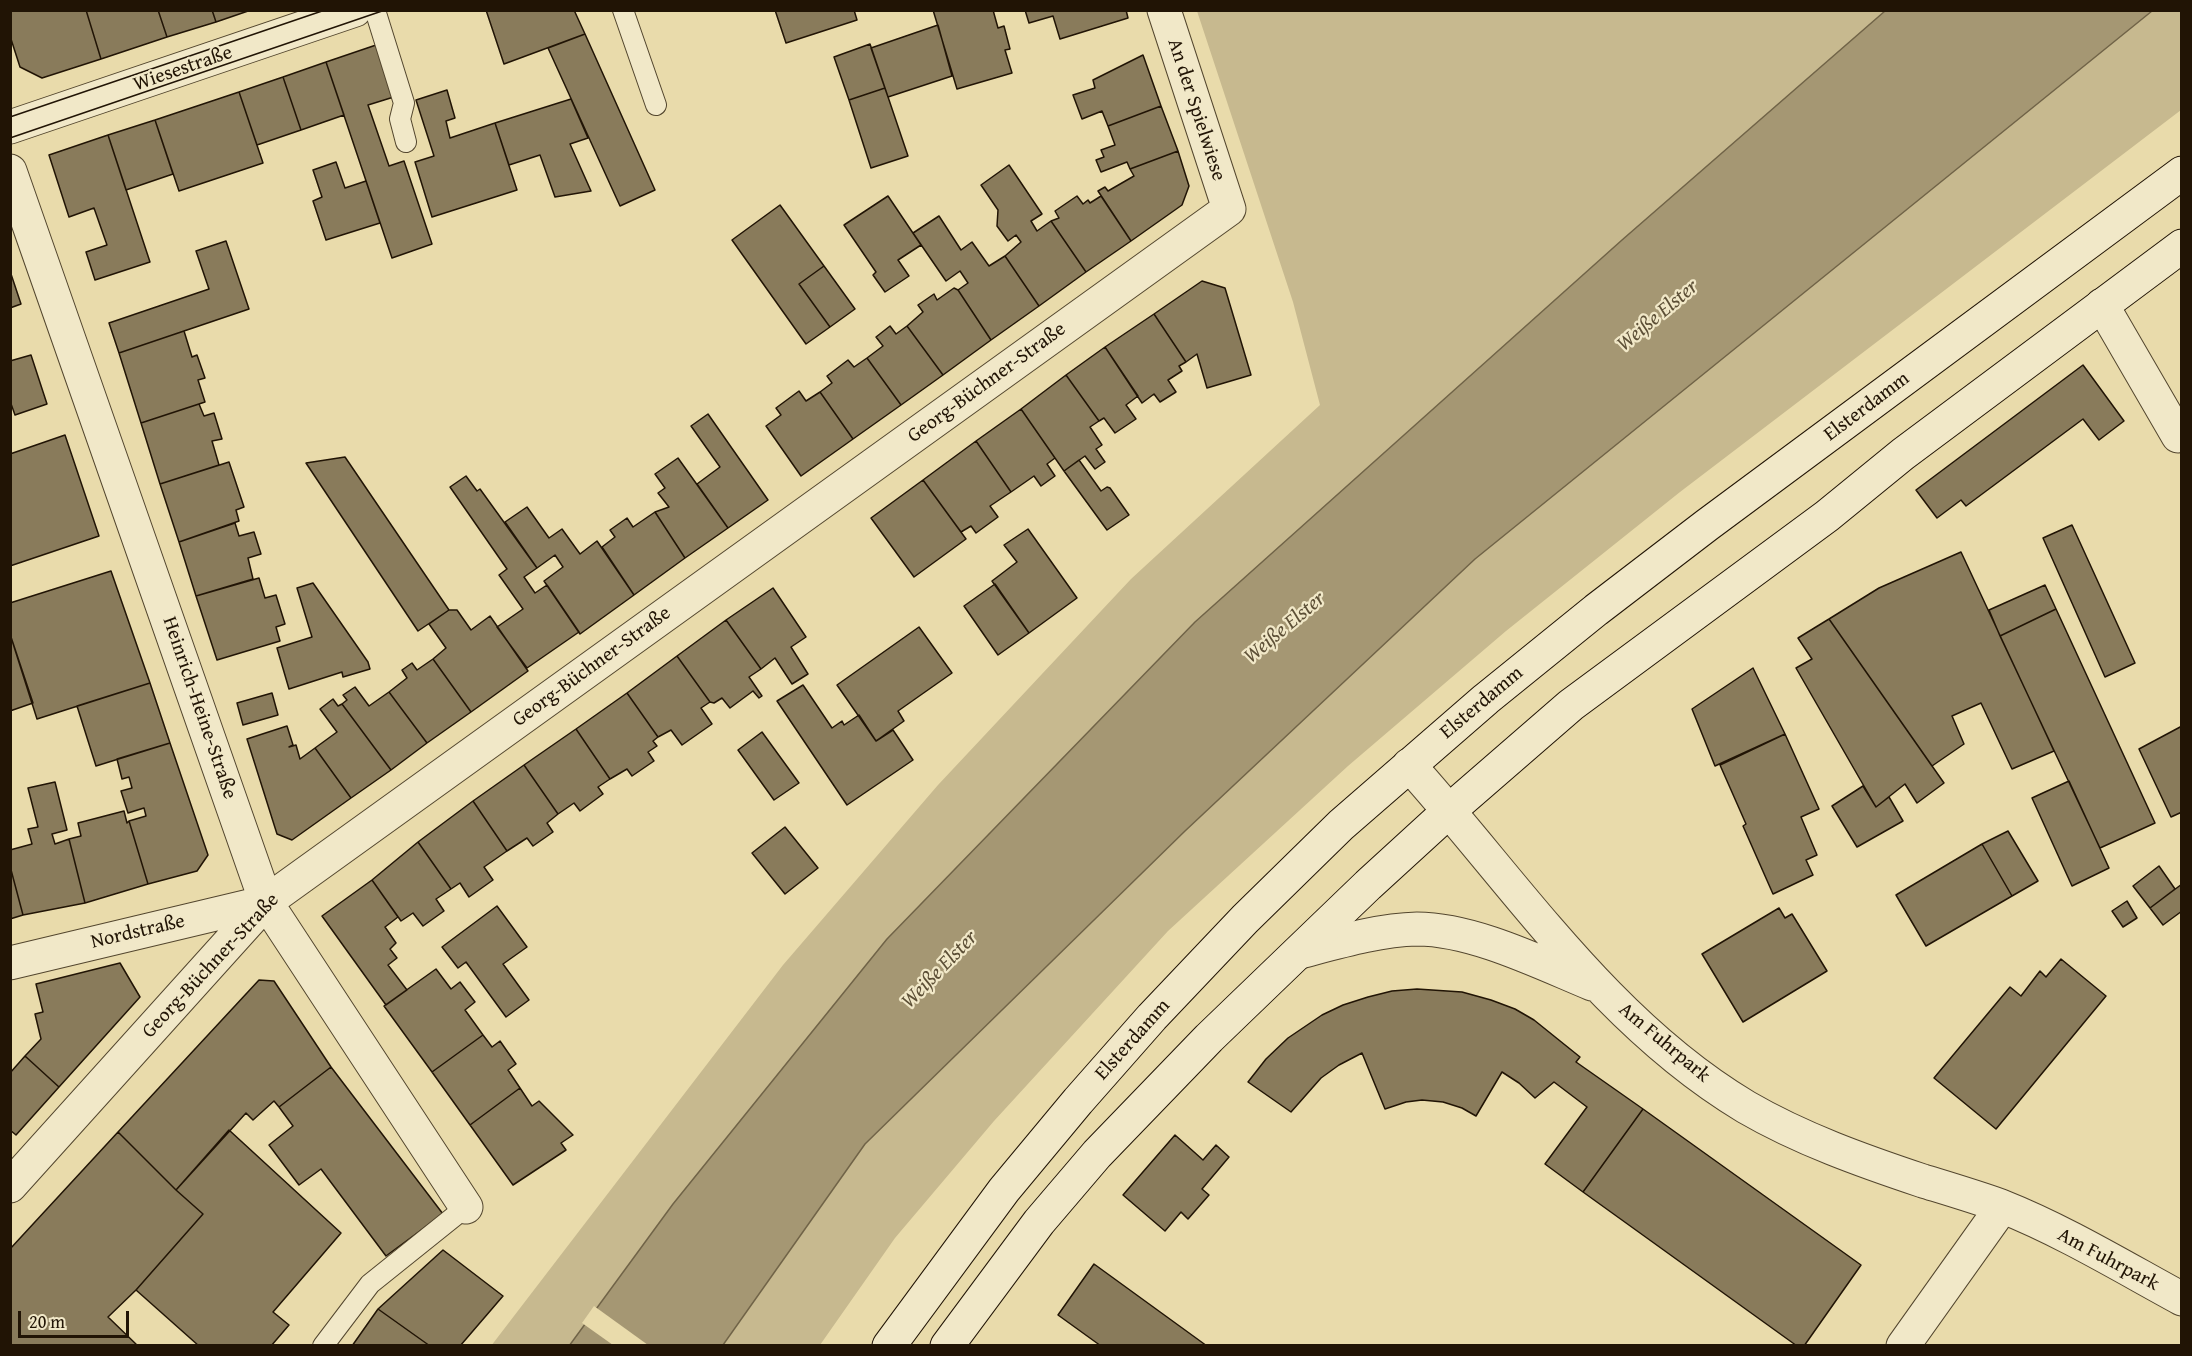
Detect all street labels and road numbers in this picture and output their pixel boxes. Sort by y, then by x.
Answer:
street label: An der Spielwiese [1162,36,1230,184]
street label: Wiesestraße [130,41,236,97]
street label: Georg-Büchner-Straße [903,318,1071,448]
street label: Elsterdamm [1819,367,1915,447]
street label: Georg-Büchner-Straße [508,602,676,732]
street label: Heinrich-Heine-Straße [157,614,241,802]
street label: Elsterdamm [1436,661,1528,745]
street label: Georg-Büchner-Straße [138,889,284,1043]
street label: Nordstraße [89,910,187,954]
street label: Elsterdamm [1090,994,1176,1086]
street label: Am Fuhrpark [1614,998,1714,1088]
street label: Am Fuhrpark [2053,1223,2163,1297]

